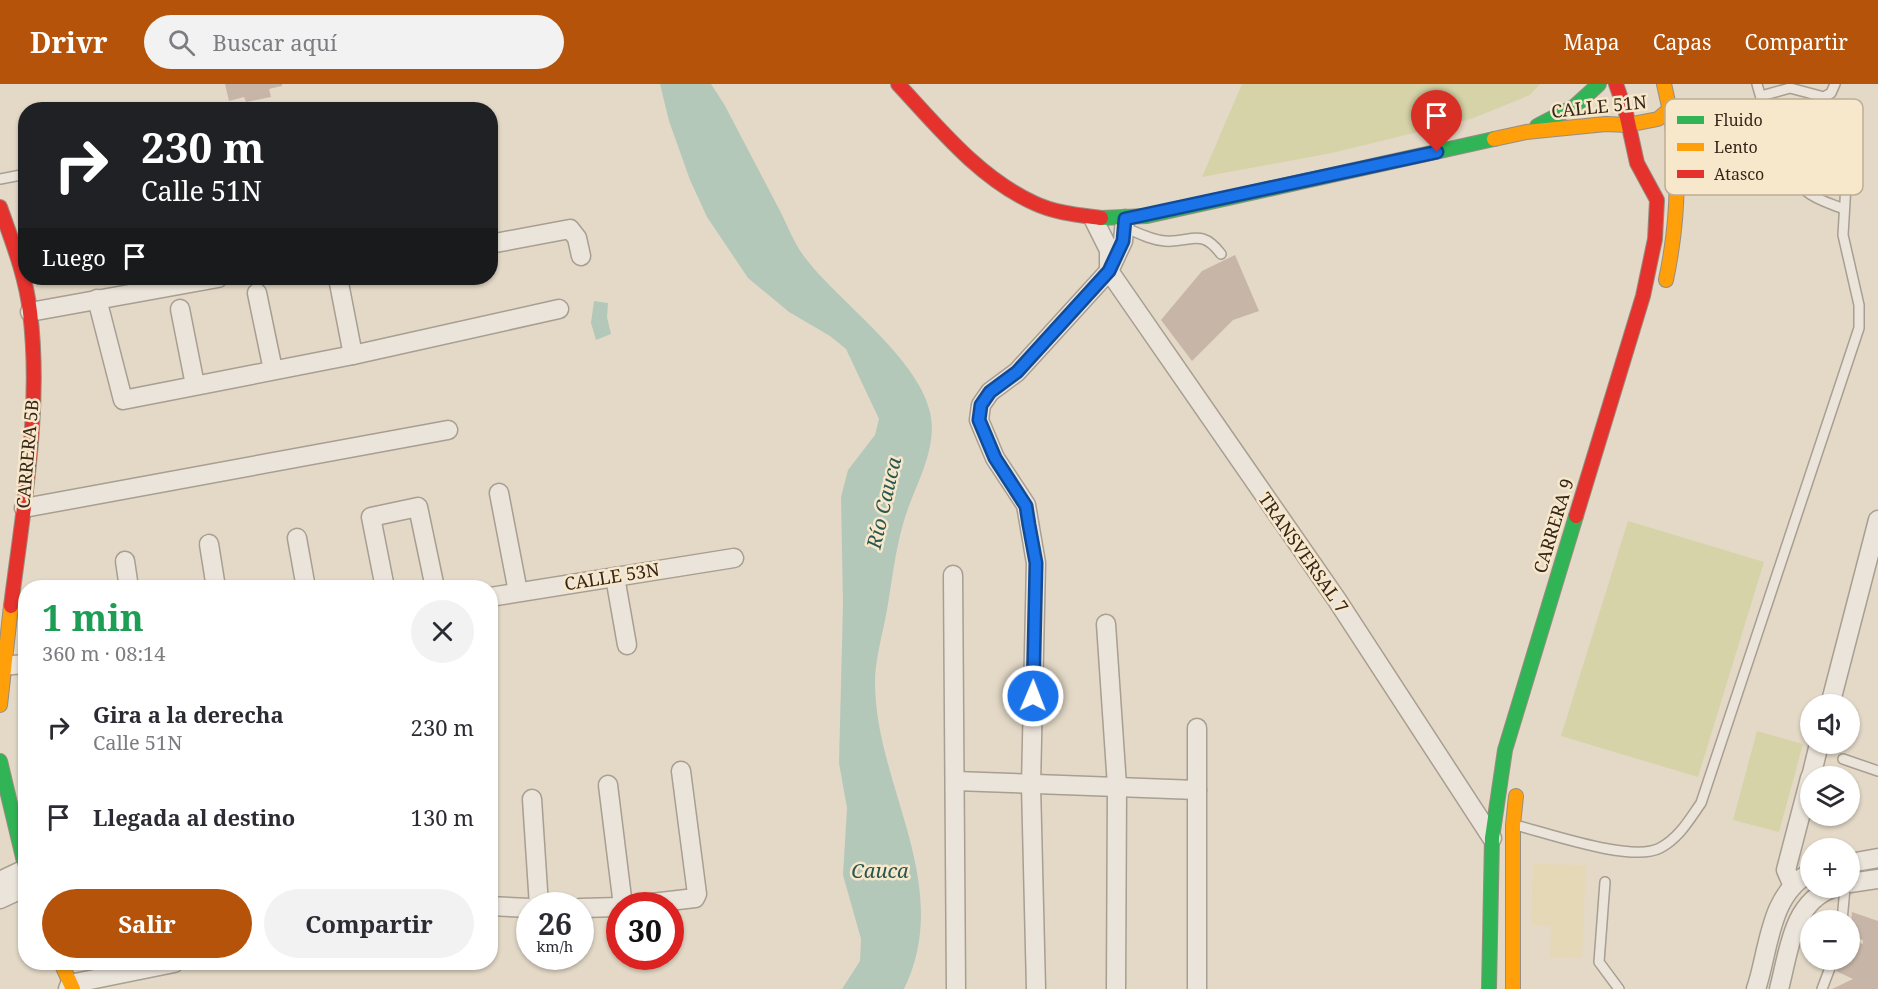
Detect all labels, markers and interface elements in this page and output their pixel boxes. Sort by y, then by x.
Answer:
search box [144,15,564,69]
text: Drivr [30,23,108,61]
icon: search [165,26,198,59]
text: Buscar aquí [213,27,337,57]
text: Mapa [1563,28,1620,56]
text: Capas [1653,28,1712,56]
text: Compartir [1745,28,1848,56]
street label: CALLE 51N [1550,89,1648,123]
pin [1411,90,1462,152]
icon: arrive [1420,99,1453,132]
legend [1665,99,1863,195]
text: Fluido [1714,109,1763,131]
text: 230 m [141,118,265,175]
icon: right [42,126,120,204]
text: Lento [1714,136,1758,158]
text: Atasco [1714,163,1764,185]
text: Calle 51N [141,172,262,209]
icon: arrive [118,240,151,273]
text: Luego [42,242,106,272]
street label: CARRERA 5B [10,398,44,510]
water label: Río Cauca [860,454,907,552]
street label: CARRERA 9 [1527,475,1579,576]
street label: TRANSVERSAL 7 [1253,487,1354,617]
street label: CALLE 53N [563,557,661,595]
text: 1 min [42,593,144,642]
button: close [411,600,474,663]
text: 360 m · 08:14 [42,640,165,667]
position arrow [1001,664,1065,728]
map controls [1800,694,1860,970]
button: sound [1800,694,1860,754]
text: Gira a la derecha [93,699,284,729]
icon: right [42,711,75,744]
text: 230 m [411,712,474,742]
text: Calle 51N [93,729,182,756]
button: layers [1800,766,1860,826]
icon: arrive [42,801,75,834]
text: Llegada al destino [93,802,295,832]
text: 130 m [411,802,474,832]
button: + [1800,838,1860,898]
water label: Cauca [851,857,909,884]
button: Salir [42,889,252,958]
button: Compartir [264,889,474,958]
speed limit sign: 30 [606,892,684,970]
text: 26 [538,903,572,944]
button: − [1800,910,1860,970]
text: km/h [537,936,573,956]

